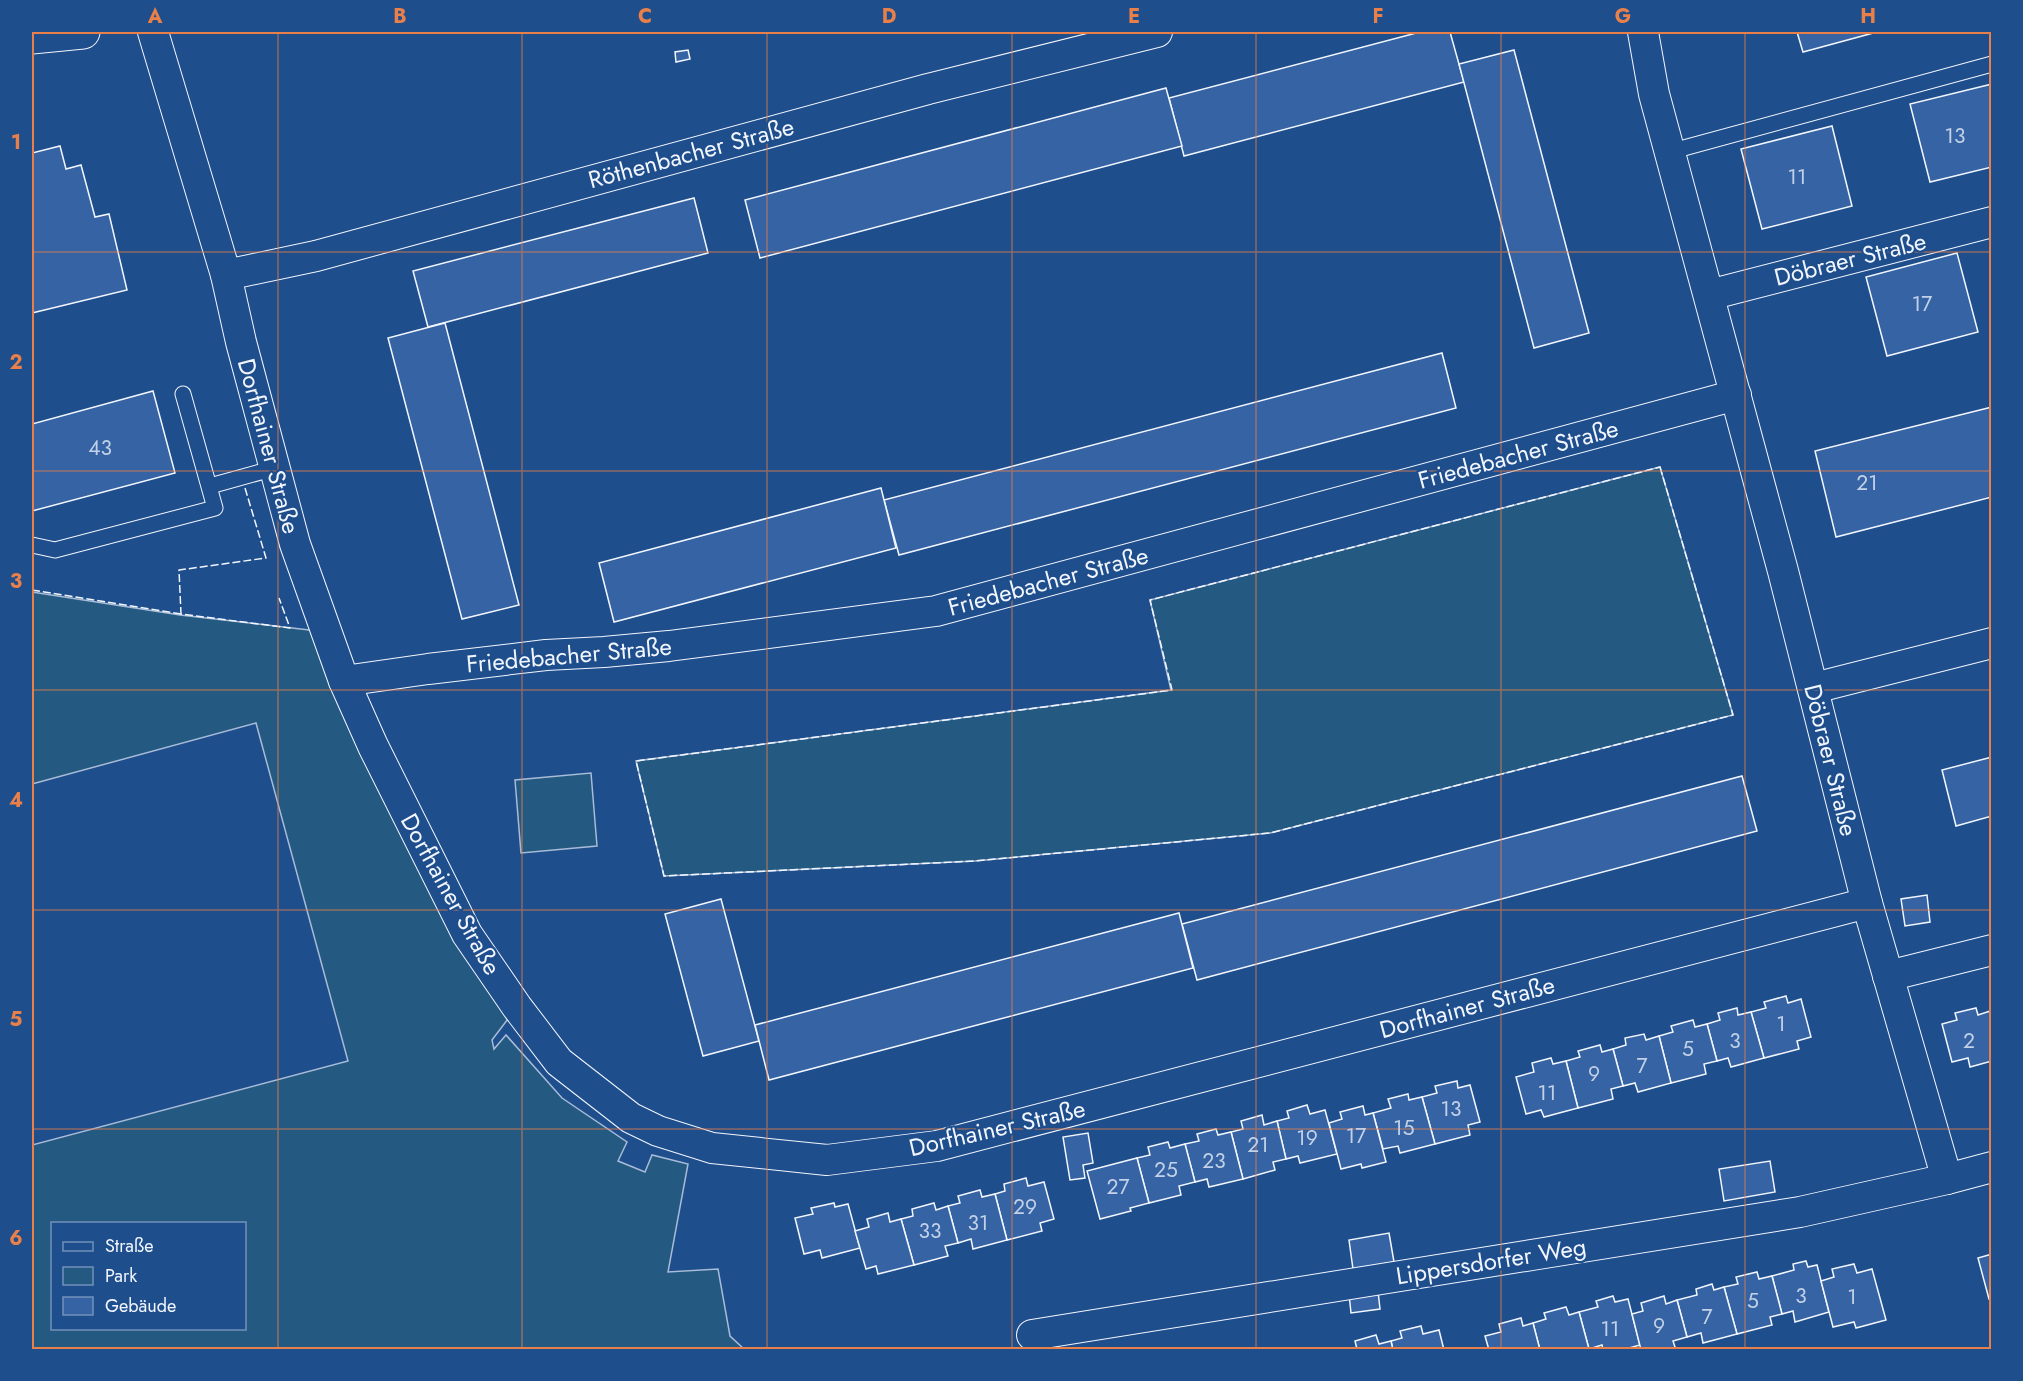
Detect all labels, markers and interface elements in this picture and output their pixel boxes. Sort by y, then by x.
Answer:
text: A [147,2,163,31]
text: B [393,2,407,31]
text: C [638,2,652,31]
text: D [882,2,896,31]
text: E [1128,2,1140,31]
text: F [1372,2,1384,31]
text: G [1615,2,1631,31]
text: H [1860,2,1876,31]
street label: Röthenbacher Straße [584,109,798,197]
house number: 13 [1945,121,1965,151]
text: 1 [11,128,21,157]
house number: 11 [1788,162,1806,192]
street label: Döbraer Straße [1770,223,1930,295]
house number: 17 [1912,289,1932,319]
text: 2 [9,348,23,377]
street label: Dorfhainer Straße [229,355,309,537]
street label: Friedebacher Straße [1414,410,1622,498]
house number: 43 [88,433,112,463]
house number: 21 [1856,468,1878,498]
street label: Friedebacher Straße [944,537,1152,625]
text: 3 [10,567,22,596]
street label: Friedebacher Straße [465,629,673,681]
street label: Döbraer Straße [1795,680,1867,840]
text: 4 [9,786,23,815]
street label: Dorfhainer Straße [392,807,510,981]
street label: Dorfhainer Straße [1376,967,1558,1047]
text: 5 [10,1005,23,1034]
house number: 1 [1776,1009,1786,1039]
house number: 3 [1729,1026,1741,1056]
house number: 2 [1963,1026,1975,1056]
house number: 5 [1682,1034,1694,1064]
house number: 7 [1636,1051,1648,1081]
house number: 9 [1588,1059,1600,1089]
house number: 11 [1538,1078,1556,1108]
street label: Dorfhainer Straße [905,1091,1089,1165]
house number: 13 [1441,1094,1461,1124]
house number: 15 [1393,1113,1415,1143]
house number: 17 [1346,1121,1366,1151]
house number: 19 [1296,1123,1318,1153]
house number: 21 [1247,1130,1269,1160]
house number: 23 [1202,1146,1226,1176]
house number: 25 [1154,1155,1178,1185]
house number: 27 [1107,1172,1129,1202]
house number: 29 [1013,1192,1037,1222]
house number: 31 [968,1208,988,1238]
house number: 33 [919,1216,941,1246]
legend [51,1222,246,1330]
text: 6 [9,1224,23,1253]
street label: Lippersdorfer Weg [1393,1229,1589,1293]
text: Straße [105,1233,153,1259]
text: Park [105,1263,137,1289]
house number: 3 [1795,1281,1807,1311]
house number: 1 [1847,1282,1857,1312]
house number: 5 [1747,1286,1759,1316]
text: Gebäude [105,1293,176,1319]
house number: 7 [1701,1302,1713,1332]
house number: 9 [1653,1311,1665,1341]
house number: 11 [1601,1314,1619,1344]

